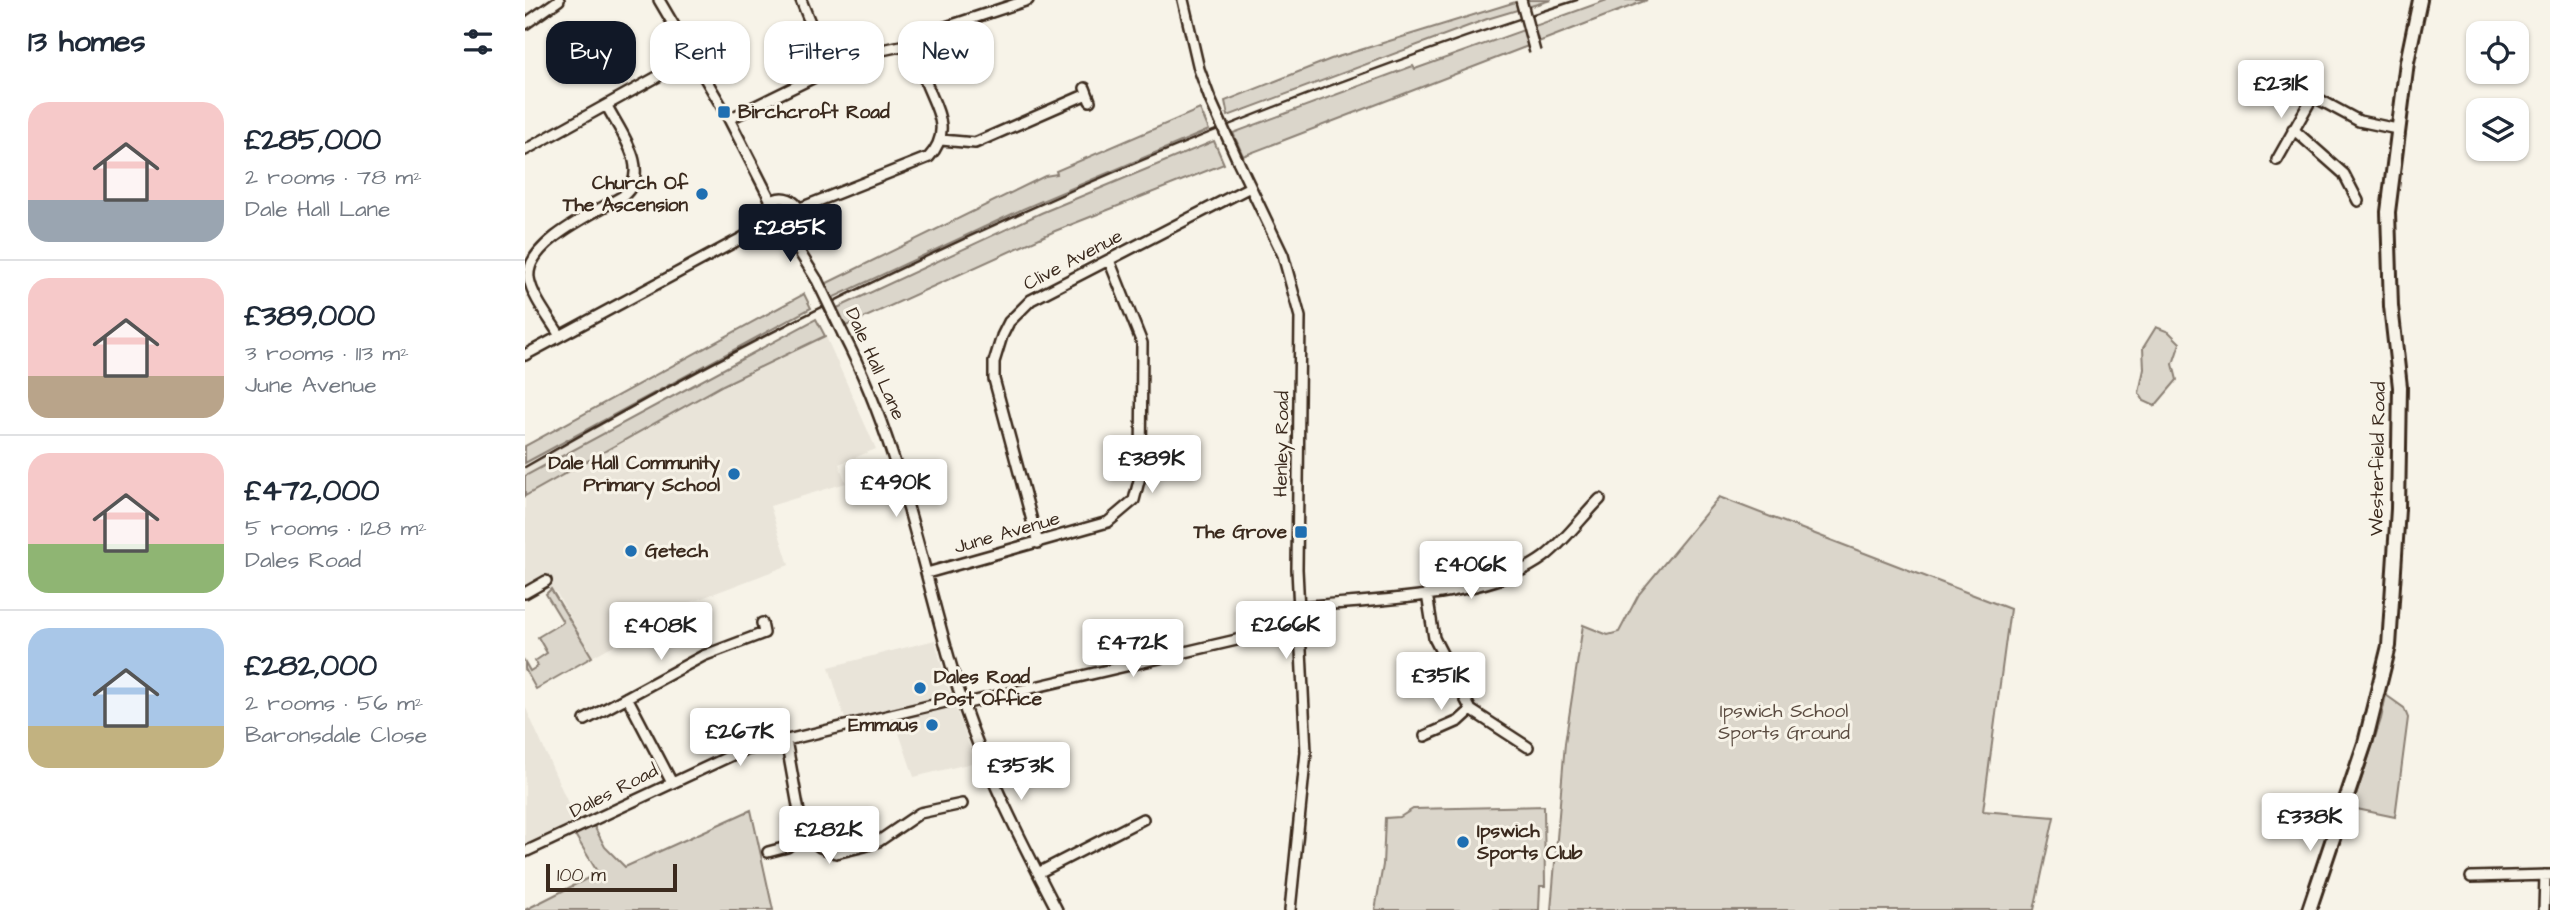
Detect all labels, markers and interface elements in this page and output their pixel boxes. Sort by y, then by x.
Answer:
text: 13 homes [28,21,145,63]
chip: Buy [546,21,636,84]
chip: Rent [650,21,750,84]
chip: Filters [764,21,884,84]
chip: New [898,21,994,84]
map controls [2466,21,2529,161]
button: locate [2466,21,2529,84]
icon: filters [459,23,497,61]
pin: £231K [2232,60,2330,120]
text: £231K [2254,67,2308,99]
button: layers [2466,98,2529,161]
place label: Birchcroft Road [738,99,890,126]
marker: Birchcroft Road [716,104,732,120]
text: £285,000 [245,119,381,161]
icon: home [84,130,168,214]
text: 2 rooms · 78 m² [245,161,422,193]
place label: Church Of The Ascension [562,170,689,219]
marker: Church Of The Ascension [694,186,710,202]
text: Dale Hall Lane [245,193,391,225]
pin: £285K [741,204,839,264]
text: £285K [755,211,825,243]
street label: Clive Avenue [1019,223,1127,297]
text: £389,000 [245,295,375,337]
street label: Dale Hall Lane [838,304,912,424]
icon: home [84,306,168,390]
text: 3 rooms · 113 m² [245,337,409,369]
text: June Avenue [245,369,377,401]
street label: Westerfield Road [2363,381,2393,536]
street label: Henley Road [1268,390,1297,497]
pin: £389K [1103,435,1201,495]
text: £389K [1119,442,1185,474]
place label: Dale Hall Community Primary School [549,450,721,500]
pin: £490K [847,460,945,519]
marker: Dale Hall Community Primary School [726,466,742,482]
text: £490K [861,466,931,498]
text: £472,000 [245,470,379,512]
icon: home [84,481,168,565]
street label: June Avenue [951,505,1063,561]
text: 5 rooms · 128 m² [245,512,427,544]
place label: The Grove [1192,519,1288,546]
marker: The Grove [1293,524,1309,540]
place label: Getech [645,538,708,565]
pin: £406K [1422,542,1520,601]
marker: Getech [623,543,639,559]
text: Dales Road [245,544,361,576]
text: £406K [1436,548,1506,580]
pin: £408K [612,602,710,662]
pin: £266K [1237,602,1335,661]
text: £266K [1252,608,1320,640]
text: £408K [625,609,697,641]
pin: £472K [1084,620,1182,679]
text: £472K [1098,626,1168,658]
text: £282,000 [245,645,377,687]
pin: £351K [1392,652,1490,712]
icon: home [84,656,168,740]
text: £351K [1412,659,1470,691]
place label: Dales Road Post Office [934,664,1043,713]
marker: Dales Road Post Office [912,680,928,696]
text: 2 rooms · 56 m² [245,687,423,719]
park label: Ipswich School Sports Ground [1718,698,1850,747]
pin: £267K [691,708,789,768]
place label: Emmaus [848,712,918,739]
text: £267K [706,715,774,747]
marker: Emmaus [924,717,940,733]
text: Baronsdale Close [245,719,427,751]
pin: £353K [972,742,1070,802]
text: £353K [988,749,1054,781]
street label: Dales Road [565,757,663,825]
pin: £338K [2261,794,2359,853]
text: £338K [2278,800,2342,832]
pin: £282K [780,806,878,866]
text: £282K [795,813,863,845]
place label: Ipswich Sports Club [1476,818,1583,867]
marker: Ipswich Sports Club [1455,834,1471,850]
scale bar [546,861,677,893]
text: 100 m [557,862,606,889]

